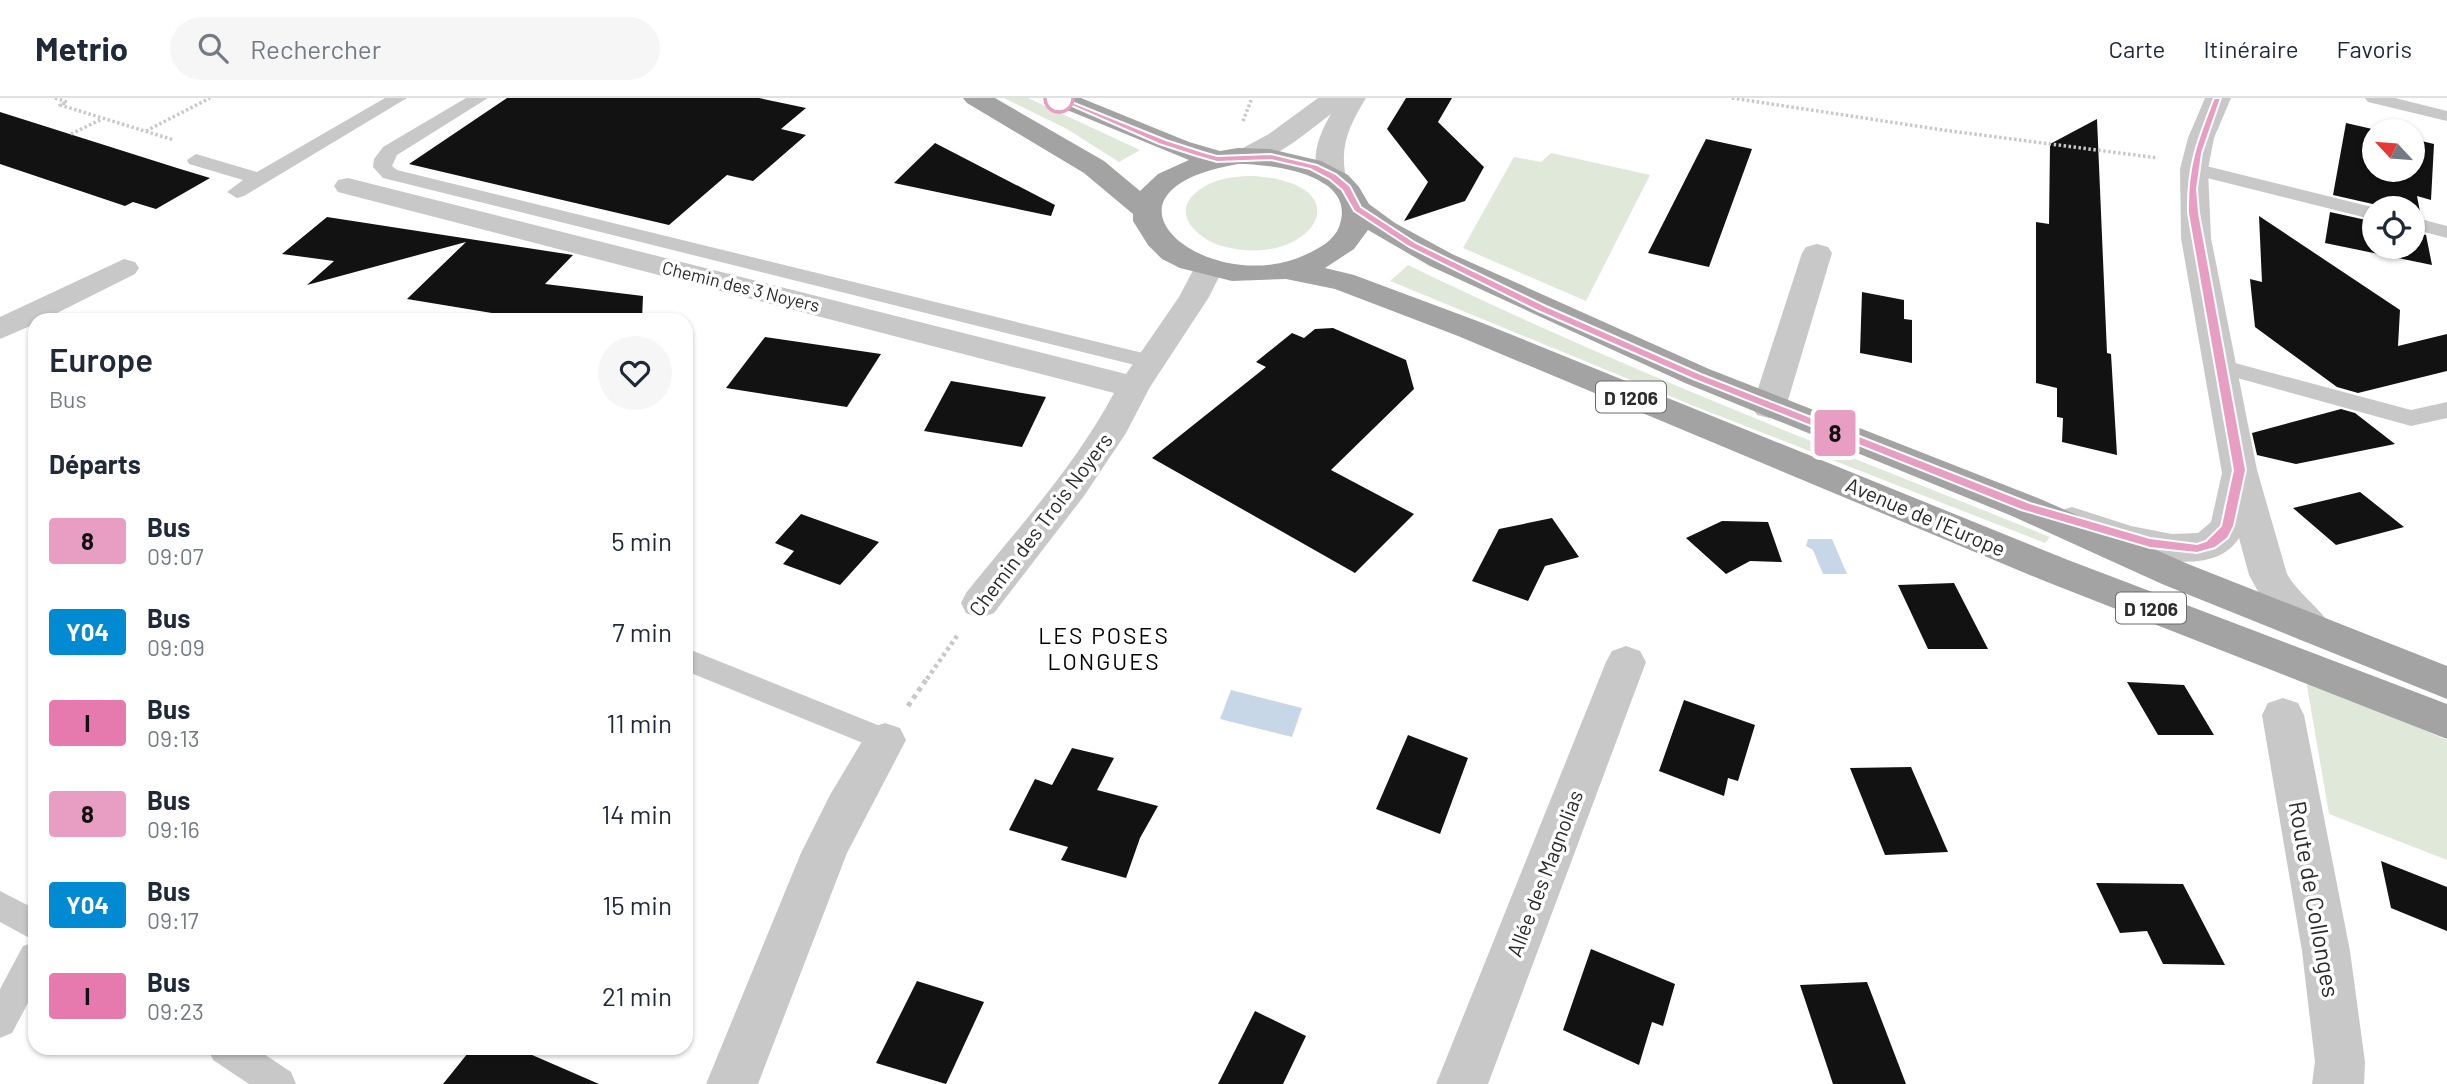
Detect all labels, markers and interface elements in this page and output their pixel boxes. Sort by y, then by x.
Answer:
search box [170,17,660,80]
text: Metrio [35,28,128,68]
icon: search [194,29,232,67]
text: Rechercher [250,33,381,64]
text: Carte [2109,34,2165,63]
text: Itinéraire [2203,34,2299,63]
text: Favoris [2337,34,2412,63]
unlabelled marker [1044,83,1074,113]
north arrow [2362,119,2426,182]
map controls [2362,119,2425,259]
button: locate [2362,196,2425,259]
street label: Chemin des 3 Noyers [660,256,822,316]
button: heart [598,336,672,410]
text: Europe [49,339,153,379]
road number: D 1206 [1596,382,1666,412]
text: Bus [49,385,87,413]
line badge: 8 [1812,410,1858,456]
text: 8 [1829,418,1841,447]
street label: Chemin des Trois Noyers [963,427,1117,621]
text: Départs [49,448,141,479]
street label: Avenue de l'Europe [1842,471,2010,561]
text: Bus [147,511,190,542]
text: 5 min [611,525,672,556]
text: 8 [81,526,94,555]
text: 09:07 [147,542,204,570]
road number: D 1206 [2116,593,2186,624]
text: Bus [147,602,190,633]
text: 7 min [612,616,672,647]
text: Y04 [66,617,109,646]
district label: LES POSES LONGUES [1038,621,1170,675]
text: 09:09 [147,633,205,661]
text: Bus [147,693,190,724]
text: 11 min [606,707,672,738]
text: I [84,708,91,737]
text: 09:13 [147,724,200,752]
text: Bus [147,784,190,815]
street label: Allée des Magnolias [1501,786,1587,960]
text: 14 min [601,798,672,829]
text: 8 [81,799,94,828]
street label: Route de Collonges [2283,799,2347,999]
text: 09:16 [147,815,200,843]
text: Bus [147,875,190,906]
text: 15 min [602,889,672,920]
text: Y04 [66,890,109,919]
text: 09:17 [147,906,199,934]
text: Bus [147,966,190,997]
text: 21 min [602,980,672,1011]
text: I [84,981,91,1010]
text: 09:23 [147,997,204,1025]

